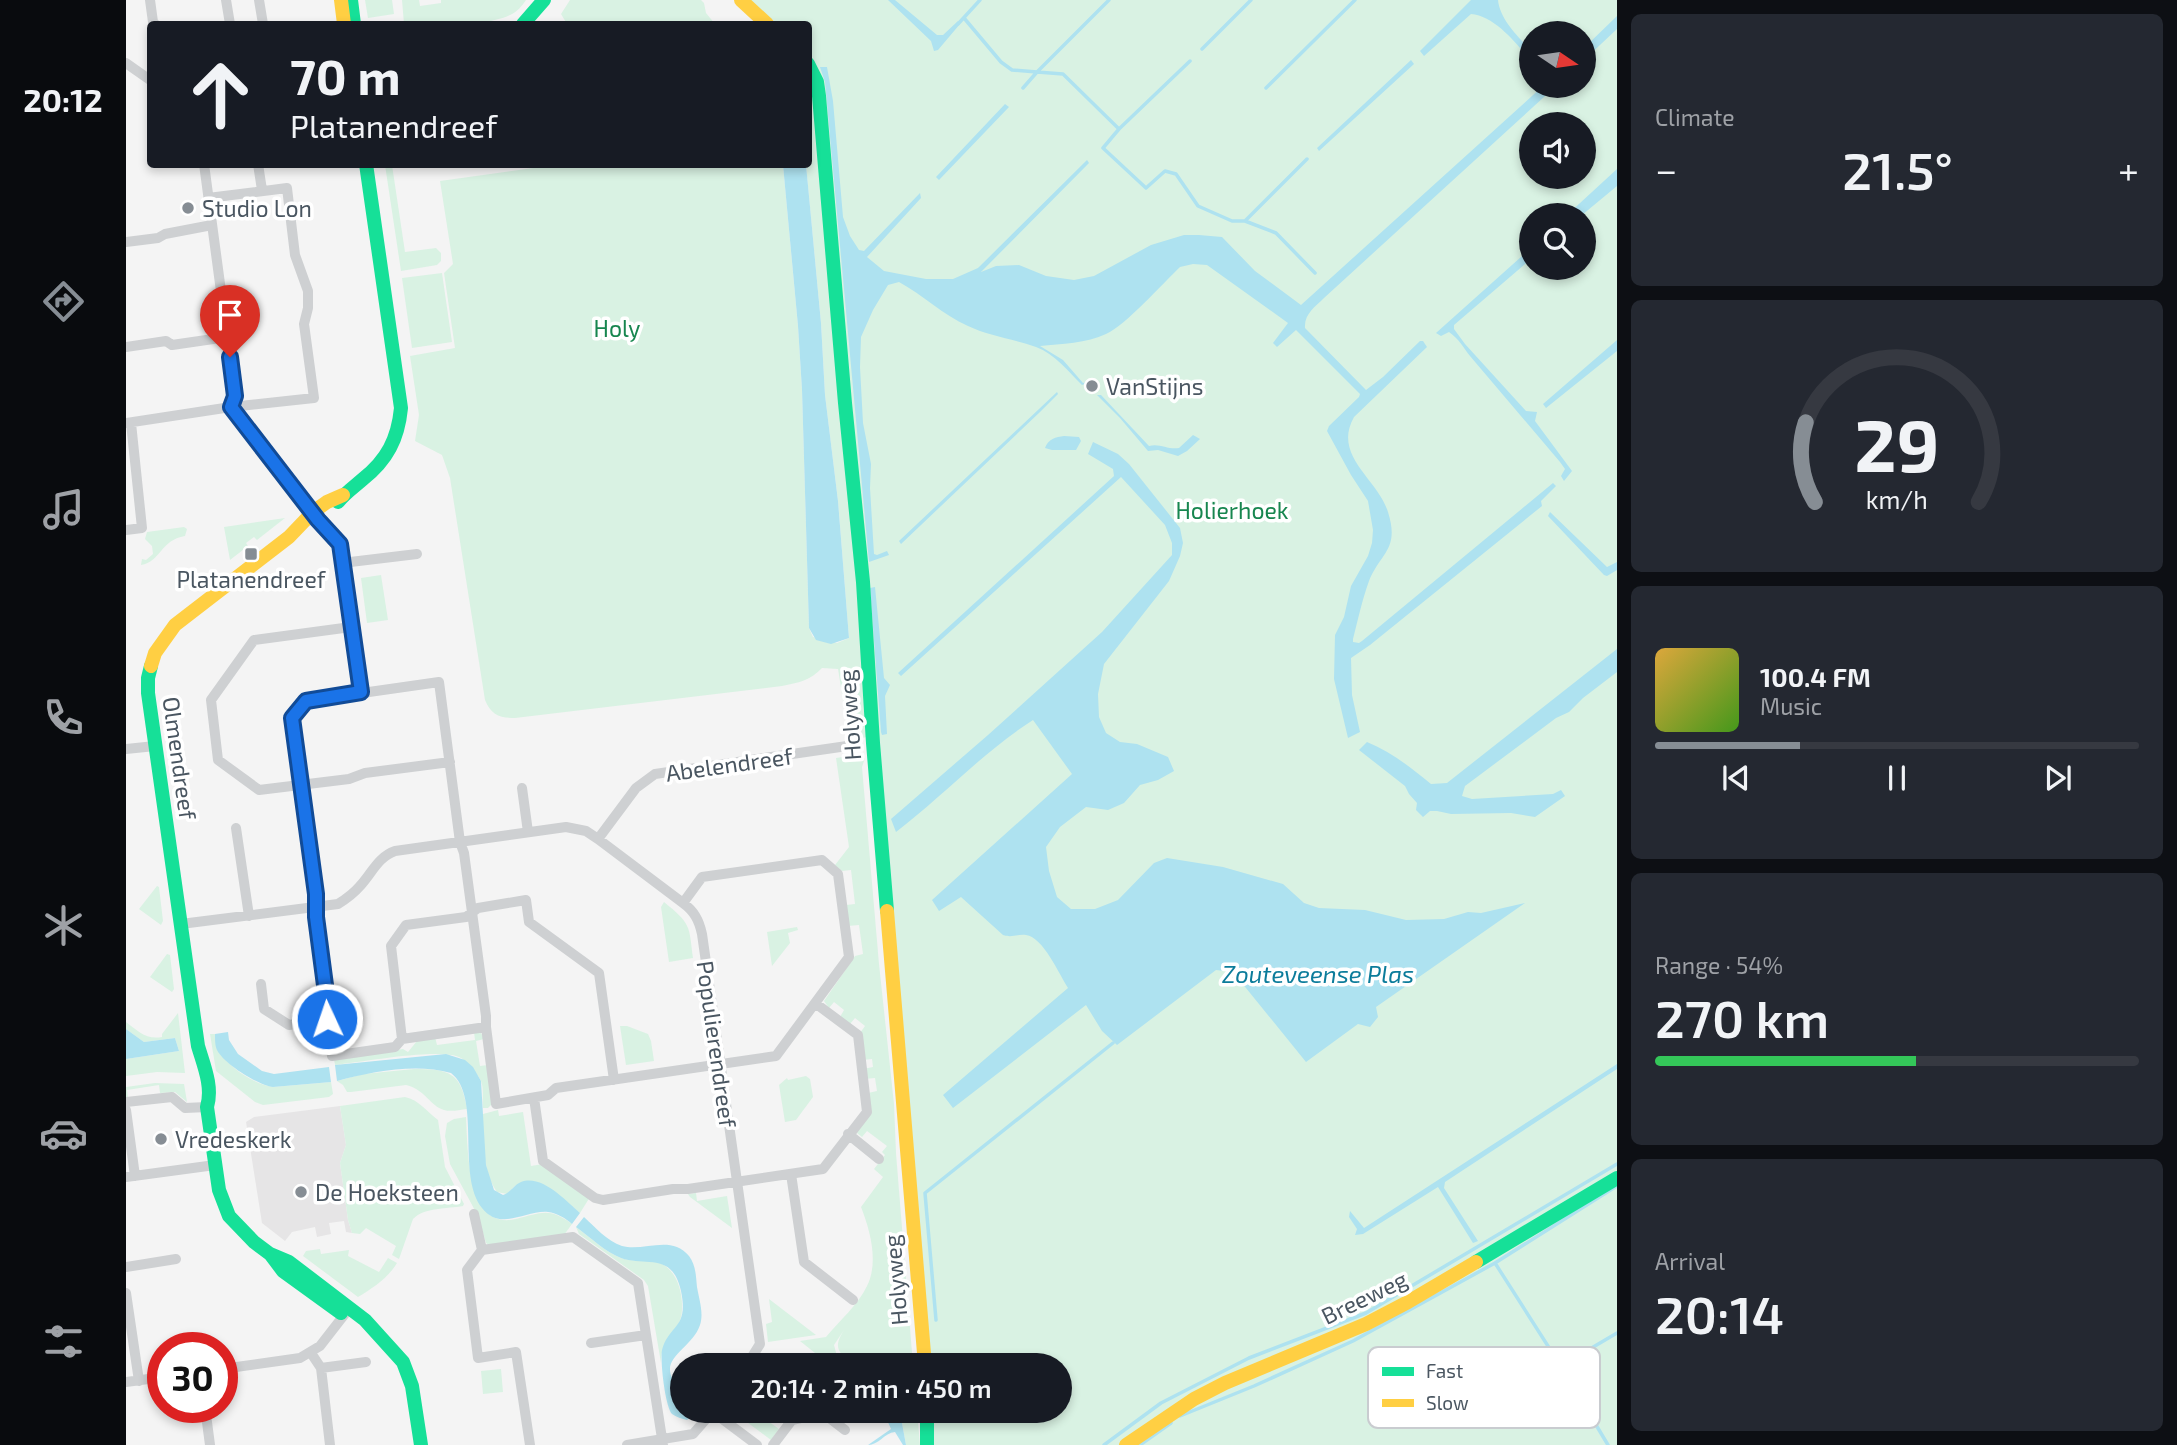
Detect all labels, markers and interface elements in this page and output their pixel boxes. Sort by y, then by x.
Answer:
north arrow [1519,21,1596,98]
map controls [1519,21,1596,280]
text: 70 m [290,46,401,105]
icon: ahead [175,49,266,140]
text: 20:12 [23,80,103,118]
text: Climate [1655,103,1735,131]
text: Platanendreef [290,106,497,144]
button: sound [1519,112,1596,189]
text: 21.5° [1842,138,1953,200]
text: − [1655,146,1677,192]
text: + [2118,146,2139,192]
place label: Studio Lon [202,194,312,222]
marker: Studio Lon [180,200,196,216]
button: search [1519,203,1596,280]
icon: directions [39,277,88,326]
pin [200,285,260,357]
icon: arrive [211,296,249,334]
park label: Holy [594,314,640,342]
place label: VanStijns [1106,372,1203,400]
marker: VanStijns [1084,378,1100,394]
text: 29 [1854,400,1940,488]
text: km/h [1866,484,1928,514]
icon: music [39,485,88,534]
park label: Holierhoek [1175,496,1289,524]
marker: Platanendreef [243,546,259,562]
place label: Platanendreef [176,565,327,593]
text: 100.4 FM [1760,661,1871,692]
street label: Holyweg [832,668,866,761]
text: Music [1760,692,1822,720]
icon: phone [39,693,88,742]
street label: Olmendreef [158,695,203,822]
street label: Abelendreef [664,741,796,787]
icon: previous [1717,759,1755,797]
icon: pause [1878,759,1916,797]
icon: next [2039,759,2077,797]
icon: climate [39,901,88,950]
text: Range · 54% [1655,951,1783,979]
street label: Populierendreef [691,959,743,1130]
water label: Zouteveense Plas [1222,959,1414,988]
position arrow [290,982,364,1056]
text: 270 km [1655,986,1829,1048]
icon: car [39,1109,88,1158]
place label: Vredeskerk [175,1125,292,1153]
marker: Vredeskerk [153,1131,169,1147]
place label: De Hoeksteen [315,1178,459,1206]
marker: De Hoeksteen [293,1184,309,1200]
street label: Holyweg [877,1233,913,1327]
text: Arrival [1655,1247,1725,1275]
street label: Breeweg [1317,1264,1412,1330]
text: 20:14 [1655,1282,1784,1344]
icon: filters [39,1317,88,1366]
speed limit sign: 30 [147,1332,238,1423]
legend [1368,1347,1600,1428]
text: Fast [1426,1359,1463,1382]
text: 20:14 · 2 min · 450 m [751,1372,991,1403]
text: Slow [1426,1391,1469,1414]

